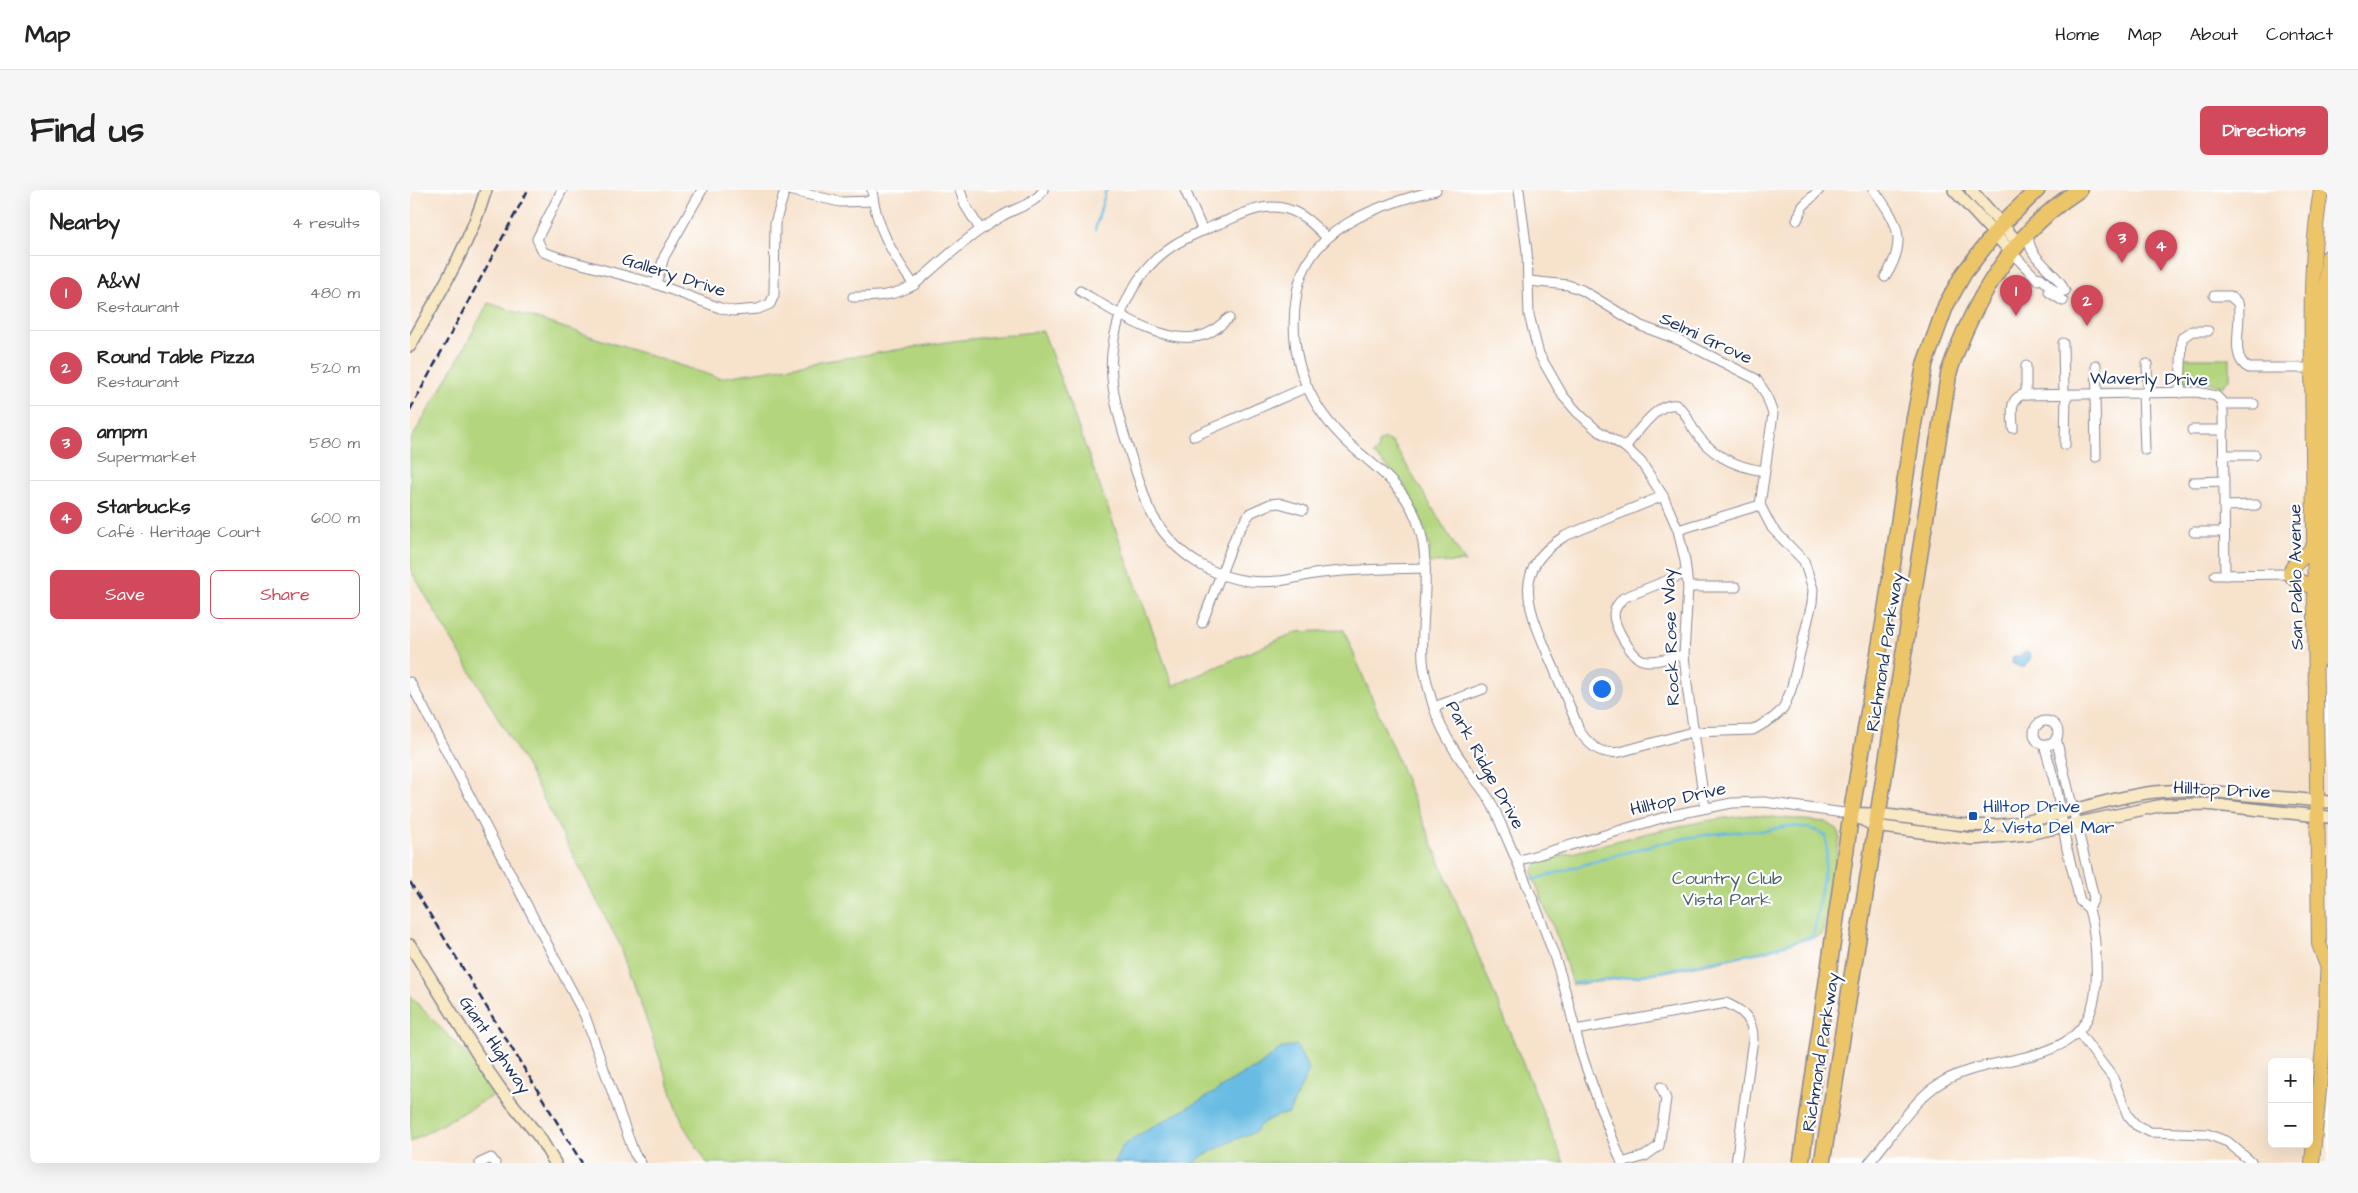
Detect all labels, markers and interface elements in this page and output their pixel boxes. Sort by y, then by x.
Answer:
text: Map [25,18,70,52]
text: Home [2055,22,2100,47]
text: Map [2128,22,2162,47]
text: About [2190,22,2238,47]
text: Contact [2266,22,2333,47]
text: Find us [30,106,144,155]
button: Directions [2200,106,2328,155]
text: Nearby [50,208,120,237]
text: 4 results [292,212,360,234]
pin: 3 [2106,222,2138,263]
pin: 4 [2145,230,2177,271]
street label: Gallery Drive [619,247,729,305]
text: A&W [97,269,140,296]
pin: 1 [2000,275,2032,316]
text: 1 [65,282,67,304]
text: 480 m [310,282,360,304]
pin: 2 [2071,285,2103,326]
text: Restaurant [97,296,179,318]
street label: Selmi Grove [1656,306,1757,370]
text: Round Table Pizza [97,344,254,371]
text: 2 [61,357,71,379]
text: 520 m [311,357,360,379]
street label: Waverly Drive [2090,365,2209,394]
text: Restaurant [97,371,179,393]
text: ampm [97,419,147,446]
text: 3 [62,432,70,454]
text: 580 m [309,432,360,454]
text: Supermarket [97,446,196,468]
text: Starbucks [97,494,191,521]
street label: San Pablo Avenue [2282,503,2310,650]
text: 4 [61,507,71,529]
text: 600 m [311,507,360,529]
text: Café · Heritage Court [97,521,261,543]
street label: Rock Rose Way [1656,568,1687,706]
button: Save [50,570,200,619]
button: Share [210,570,360,619]
street label: Richmond Parkway [1860,571,1911,733]
your location [1589,676,1615,702]
street label: Park Ridge Drive [1438,696,1531,834]
street label: Hilltop Drive [2173,775,2272,805]
street label: Hilltop Drive [1628,776,1728,822]
place label: Hilltop Drive & Vista Del Mar [1983,794,2114,840]
marker: Hilltop Drive & Vista Del Mar [1967,810,1979,822]
park label: Country Club Vista Park [1672,866,1782,912]
street label: Richmond Parkway [1796,971,1847,1133]
street label: Giant Highway [452,991,537,1100]
map controls [2268,1058,2313,1148]
button: + [2268,1058,2313,1103]
button: − [2268,1103,2313,1148]

